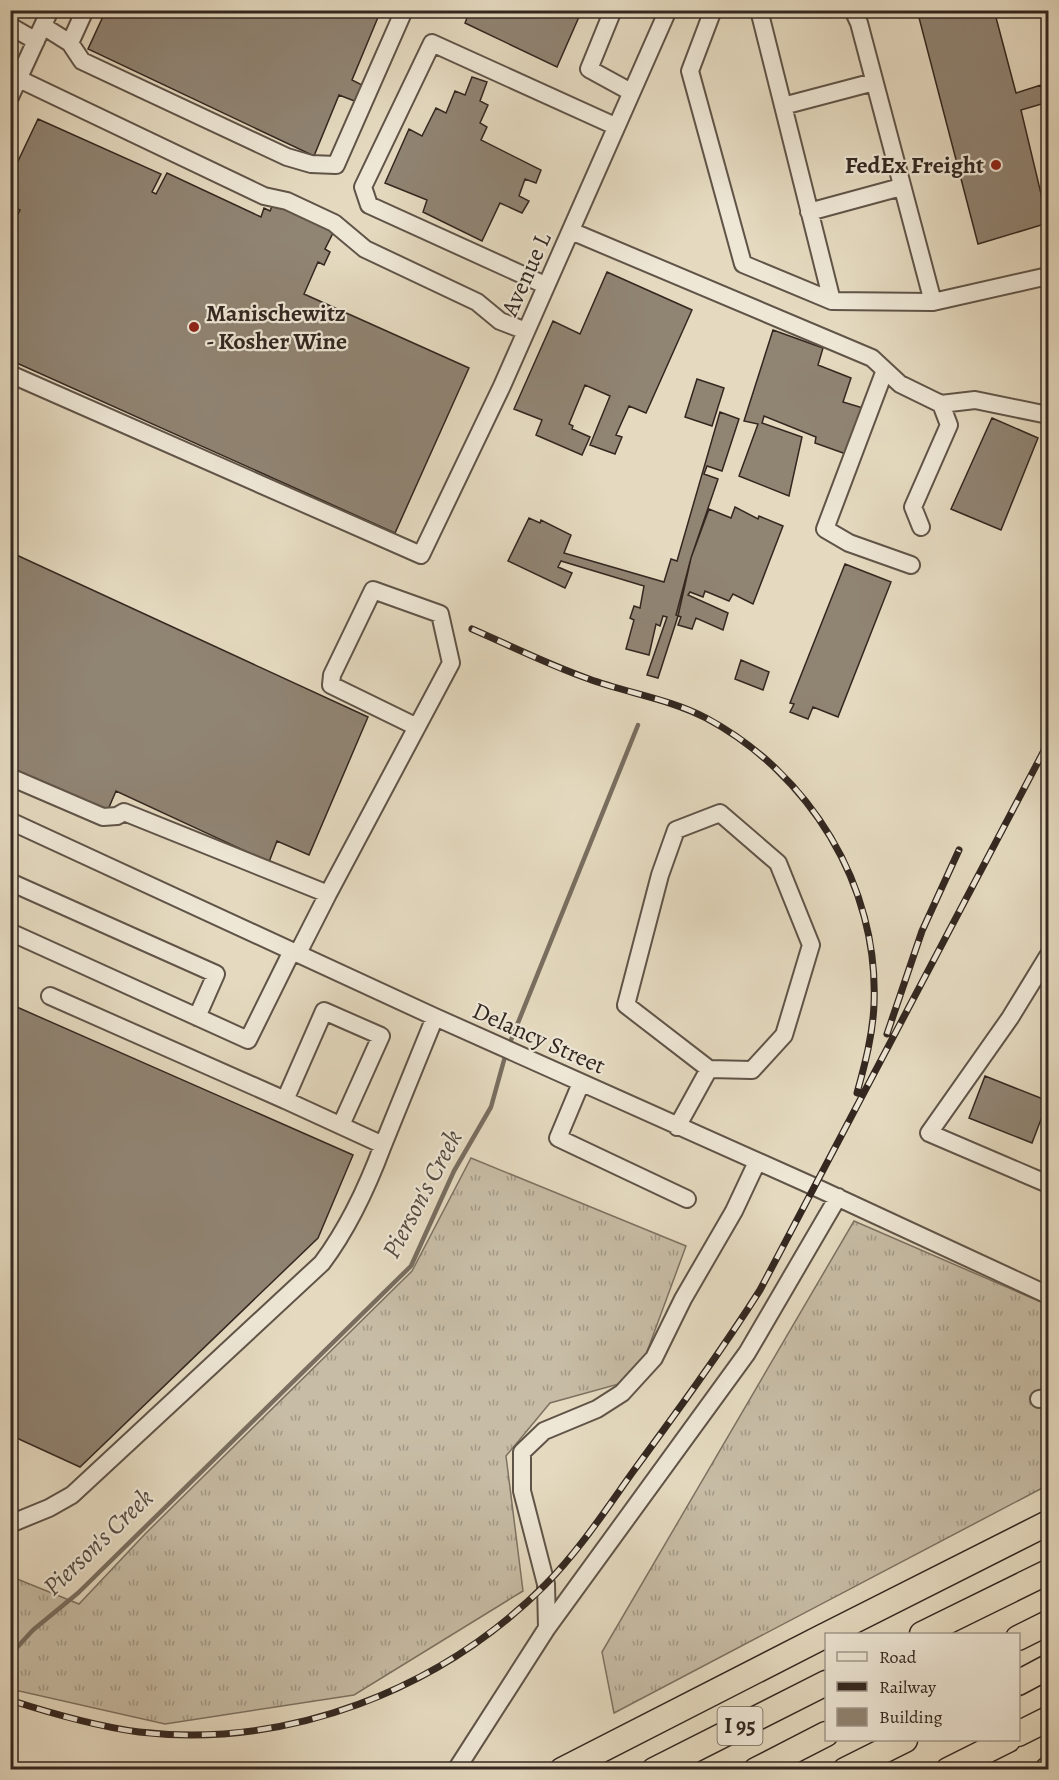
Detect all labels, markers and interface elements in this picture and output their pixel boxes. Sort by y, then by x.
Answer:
place label: FedEx Freight [845,149,984,181]
marker: FedEx Freight [989,158,1003,172]
street label: Avenue L [493,226,559,322]
place label: Manischewitz - Kosher Wine [206,297,347,357]
marker: Manischewitz - Kosher Wine [187,320,201,334]
street label: Delancy Street [467,994,611,1082]
water label: Pierson's Creek [374,1124,470,1264]
water label: Pierson's Creek [35,1481,161,1603]
legend [825,1633,1020,1741]
text: Road [879,1645,917,1669]
text: Railway [879,1675,937,1699]
text: Building [879,1705,943,1729]
road number: I 95 [718,1707,762,1745]

